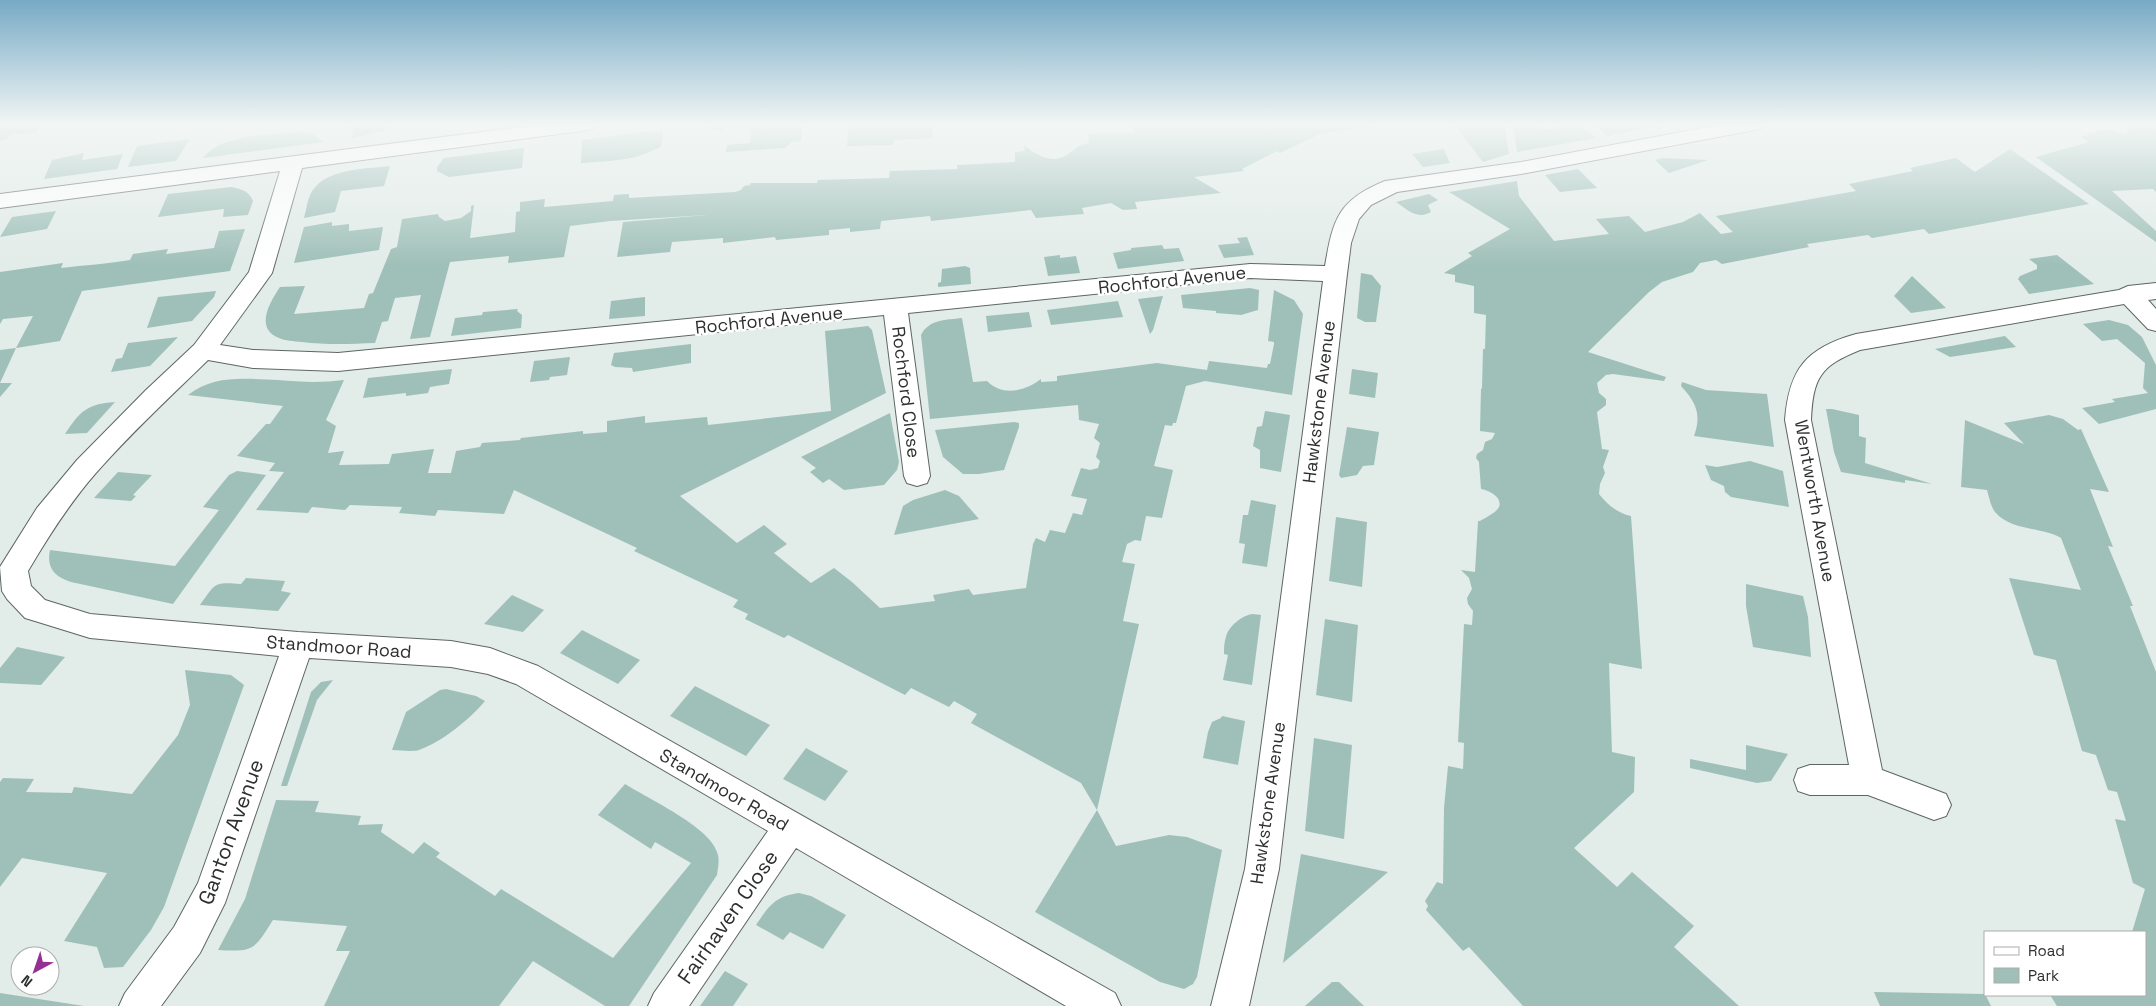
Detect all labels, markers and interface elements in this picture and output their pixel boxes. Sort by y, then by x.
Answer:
street label: Rochford Avenue [1097,260,1247,299]
street label: Rochford Avenue [694,300,844,339]
street label: Hawkstone Avenue [1297,319,1340,485]
street label: Rochford Close [887,325,926,459]
street label: Wentworth Avenue [1790,418,1841,584]
street label: Standmoor Road [266,630,412,663]
street label: Hawkstone Avenue [1245,720,1290,886]
street label: Standmoor Road [655,743,793,836]
street label: Ganton Avenue [192,755,269,908]
street label: Fairhaven Close [671,844,784,989]
legend [1984,931,2146,996]
text: Road [2028,941,2065,960]
north arrow [10,946,60,996]
text: Park [2028,966,2059,985]
text: N [17,971,36,991]

